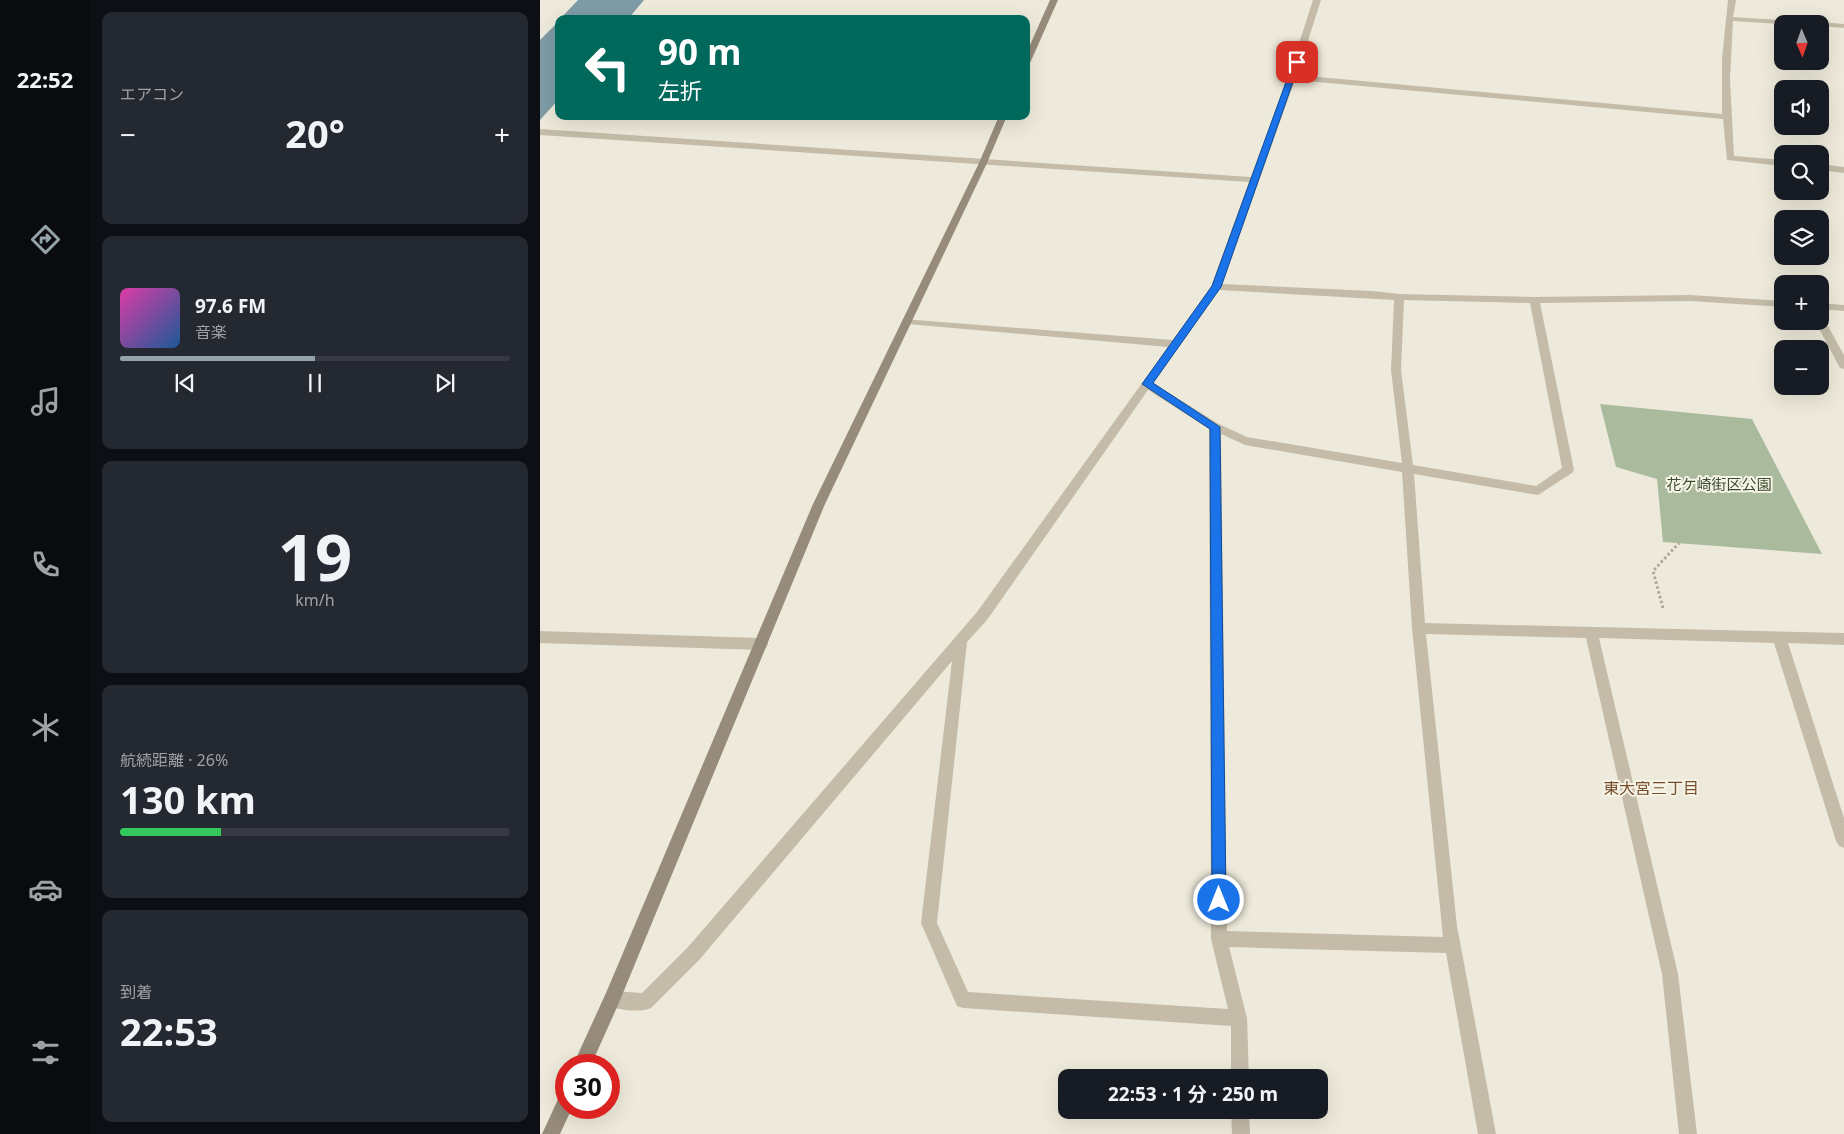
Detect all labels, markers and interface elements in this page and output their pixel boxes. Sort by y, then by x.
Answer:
north arrow [1774,15,1829,70]
map controls [1774,15,1829,395]
text: 90 m [658,28,741,75]
icon: left [575,35,640,100]
pin [1276,41,1318,83]
icon: arrive [1283,48,1311,76]
text: 22:52 [17,64,73,94]
text: 左折 [658,75,702,105]
button: sound [1774,80,1829,135]
text: エアコン [120,83,184,105]
text: 20° [285,107,345,159]
text: − [120,115,136,153]
text: + [494,115,510,153]
button: search [1774,145,1829,200]
button: layers [1774,210,1829,265]
icon: directions [28,222,63,257]
button: + [1774,275,1829,330]
text: 97.6 FM [195,293,266,319]
text: 音楽 [195,321,227,343]
button: − [1774,340,1829,395]
icon: previous [171,369,199,397]
icon: pause [301,369,329,397]
icon: next [431,369,459,397]
icon: music [28,384,63,419]
park label: 花ケ崎街区公園 [1666,474,1772,494]
text: 19 [278,512,352,600]
icon: phone [28,547,63,582]
text: km/h [295,589,335,611]
icon: climate [28,710,63,745]
text: 航続距離 · 26% [120,749,228,771]
text: 130 km [120,773,256,825]
district label: 東大宮三丁目 [1603,777,1699,799]
icon: car [28,872,63,907]
position arrow [1192,873,1244,925]
text: 到着 [120,981,152,1003]
text: 22:53 [120,1005,218,1057]
icon: filters [28,1035,63,1070]
speed limit sign: 30 [555,1054,620,1119]
text: 22:53 · 1 分 · 250 m [1108,1081,1278,1107]

